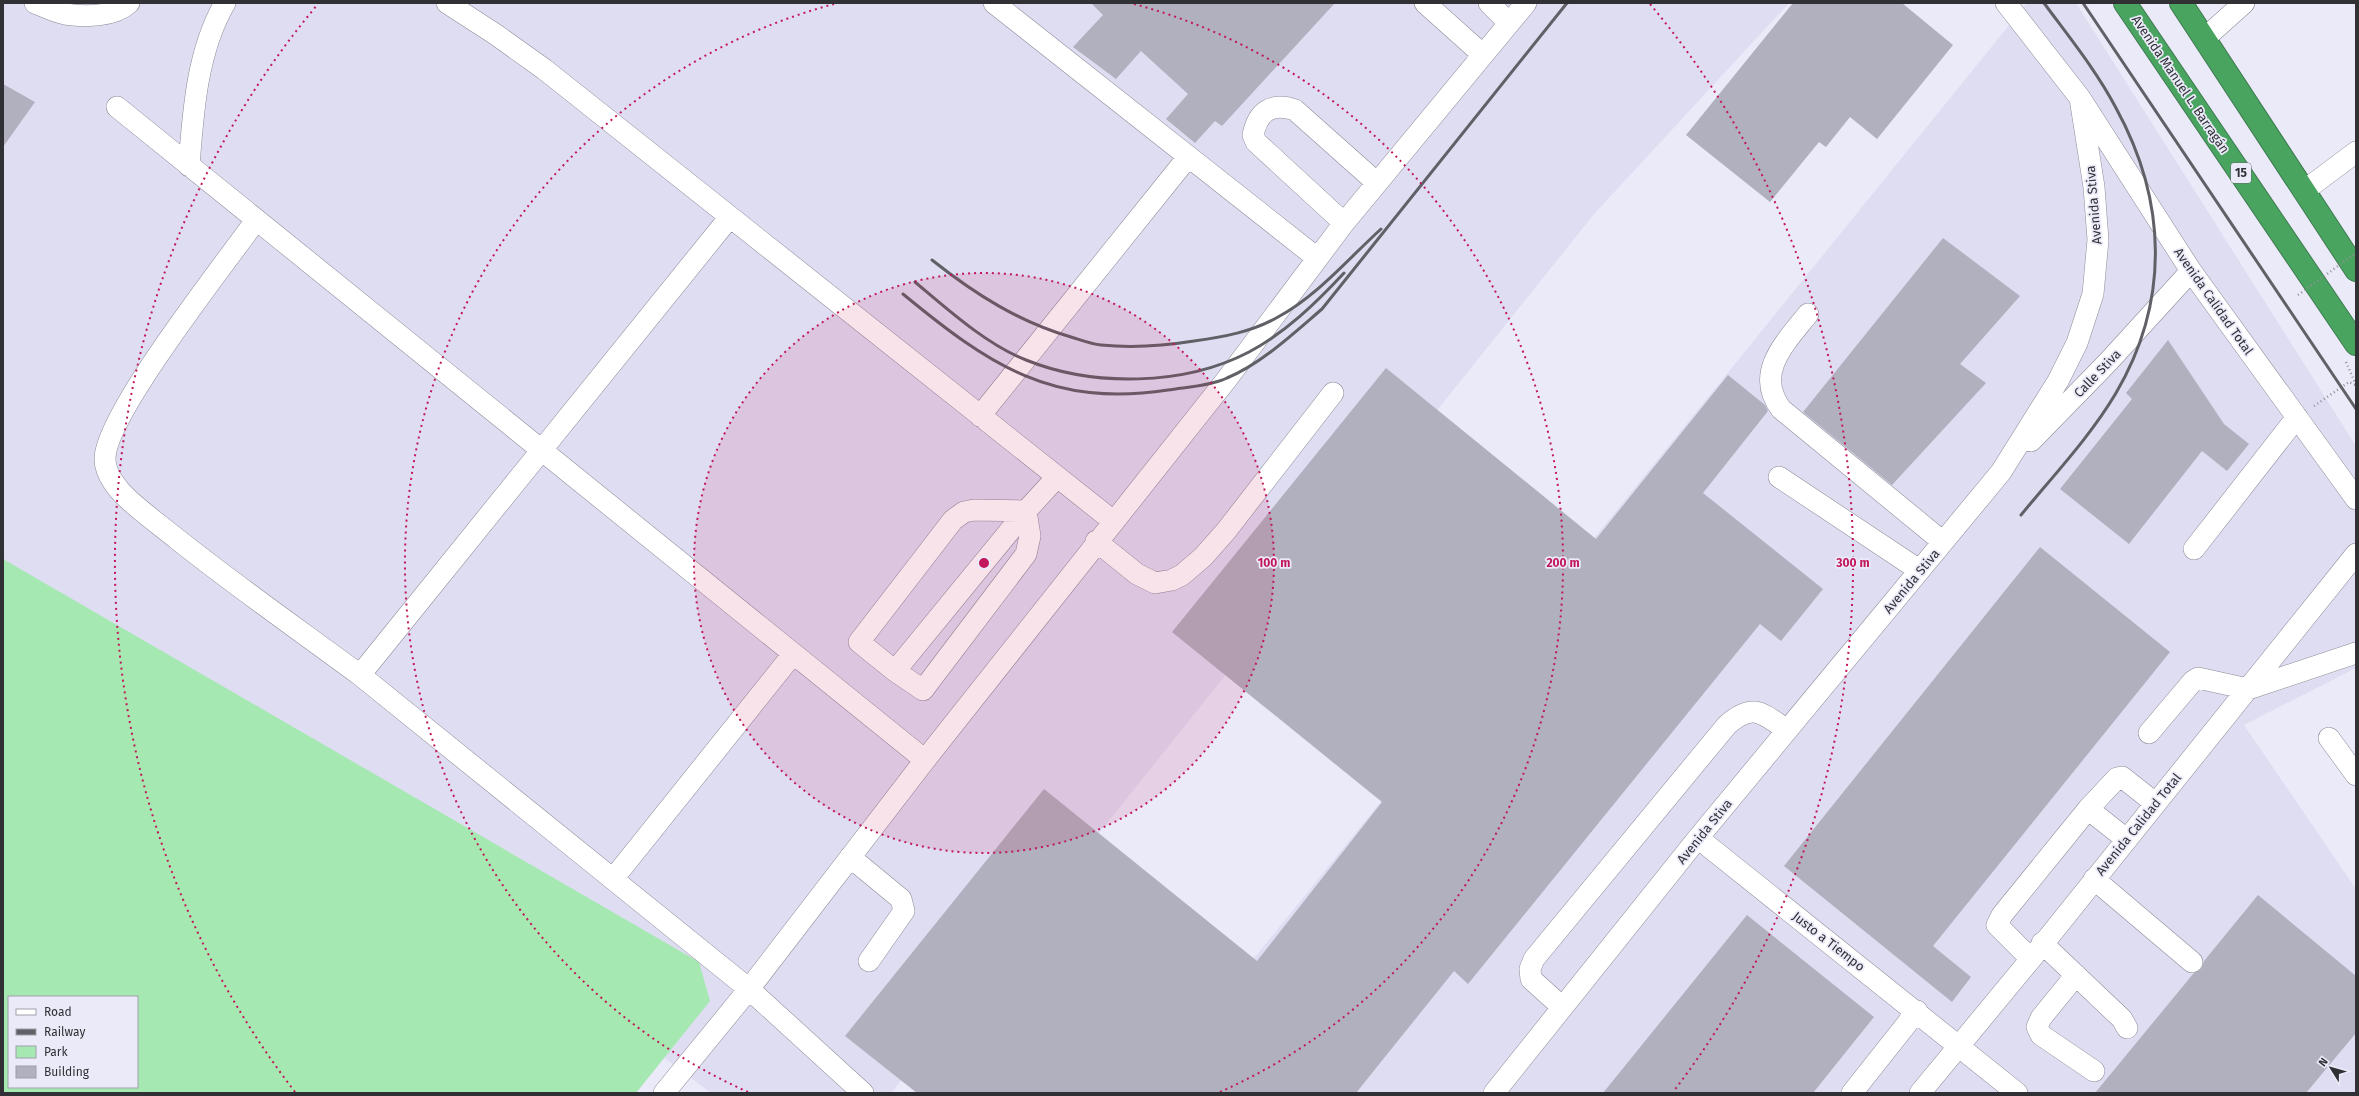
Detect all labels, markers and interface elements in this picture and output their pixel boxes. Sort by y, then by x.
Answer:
street label: Avenida Manuel L. Barragán [2129,13,2232,156]
road number: 15 [2231,163,2251,183]
street label: Avenida Stiva [2083,165,2104,245]
street label: Avenida Calidad Total [2171,245,2256,358]
street label: Calle Stiva [2071,346,2124,400]
street label: Avenida Stiva [1880,546,1943,616]
centre of rings [977,556,991,570]
text: 100 m [1258,556,1290,570]
text: 200 m [1546,556,1580,570]
text: 300 m [1835,556,1870,570]
street label: Avenida Calidad Total [2093,770,2184,878]
street label: Avenida Stiva [1674,796,1735,867]
street label: Justo a Tiempo [1790,909,1868,974]
legend [8,996,138,1088]
text: Road [44,1005,72,1019]
text: Railway [44,1025,85,1039]
text: Park [44,1045,68,1059]
north arrow [2311,1048,2351,1088]
text: N [2316,1055,2331,1069]
text: Building [44,1065,90,1079]

